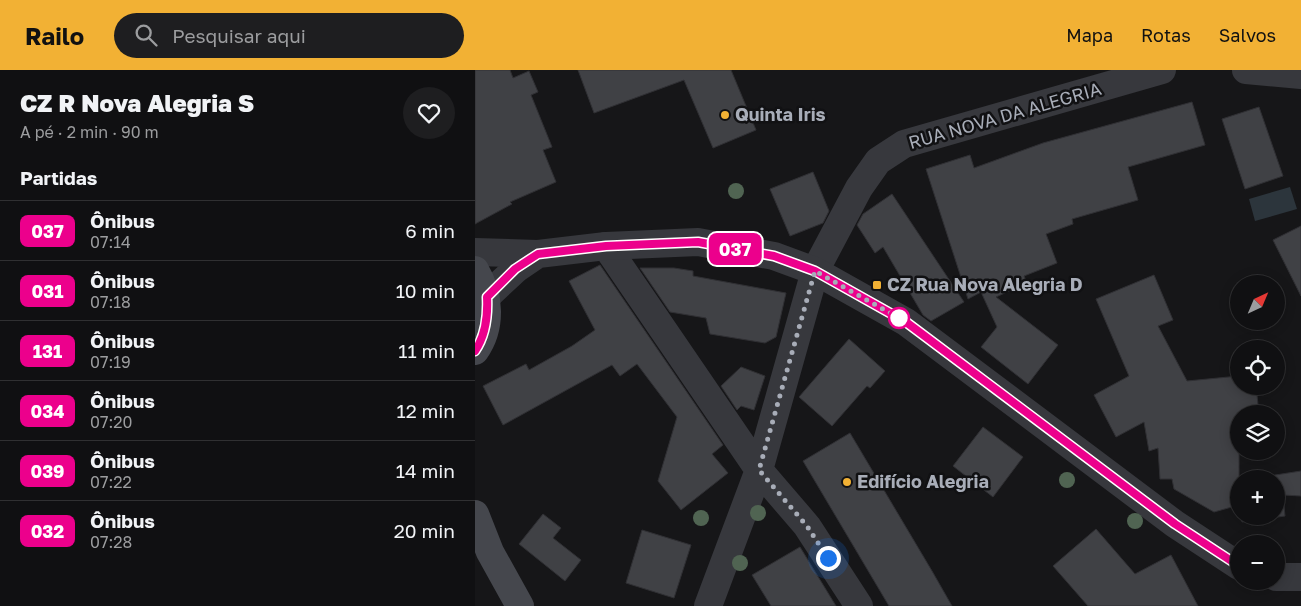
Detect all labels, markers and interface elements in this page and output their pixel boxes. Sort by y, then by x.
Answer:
search box [114,13,464,58]
text: Railo [25,21,84,50]
icon: search [132,21,160,49]
text: Pesquisar aqui [172,24,306,47]
text: Mapa [1066,24,1113,46]
text: Rotas [1141,24,1191,46]
text: Salvos [1219,24,1276,46]
street label: RUA NOVA DA ALEGRIA [906,77,1104,153]
button: heart [403,87,455,139]
text: CZ R Nova Alegria S [20,88,254,117]
place label: Quinta Iris [735,103,826,125]
marker: Quinta Iris [719,109,731,121]
text: A pé · 2 min · 90 m [20,122,159,142]
text: Partidas [20,166,97,189]
text: Ônibus [90,209,155,232]
text: 6 min [405,219,455,242]
text: 037 [31,220,64,242]
text: 07:14 [90,232,131,252]
line badge: 037 [706,233,764,265]
text: 037 [719,238,751,260]
text: Ônibus [90,269,155,292]
place label: CZ Rua Nova Alegria D [887,273,1083,295]
north arrow [1230,275,1285,330]
map controls [1230,275,1285,590]
text: 10 min [396,279,455,302]
marker: CZ Rua Nova Alegria D [871,279,883,291]
text: 031 [32,280,63,302]
text: 07:18 [90,292,131,312]
unlabelled marker [888,307,910,329]
text: Ônibus [90,329,155,352]
text: 11 min [398,339,455,362]
text: 131 [33,340,62,362]
button: locate [1230,340,1285,395]
text: 07:19 [90,352,131,372]
text: Ônibus [90,389,155,412]
text: 12 min [396,399,455,422]
text: 034 [31,400,64,422]
button: layers [1230,405,1285,460]
text: 07:20 [90,412,132,432]
text: Ônibus [90,449,155,472]
text: 14 min [396,459,455,482]
text: 039 [30,460,65,482]
place label: Edifício Alegria [857,470,989,492]
button: + [1230,470,1285,525]
text: 07:22 [90,472,132,492]
marker: Edifício Alegria [841,476,853,488]
text: Ônibus [90,509,155,532]
text: 20 min [394,519,455,542]
text: 032 [31,520,64,542]
text: 07:28 [90,532,132,552]
button: − [1230,535,1285,590]
your location [816,546,841,571]

